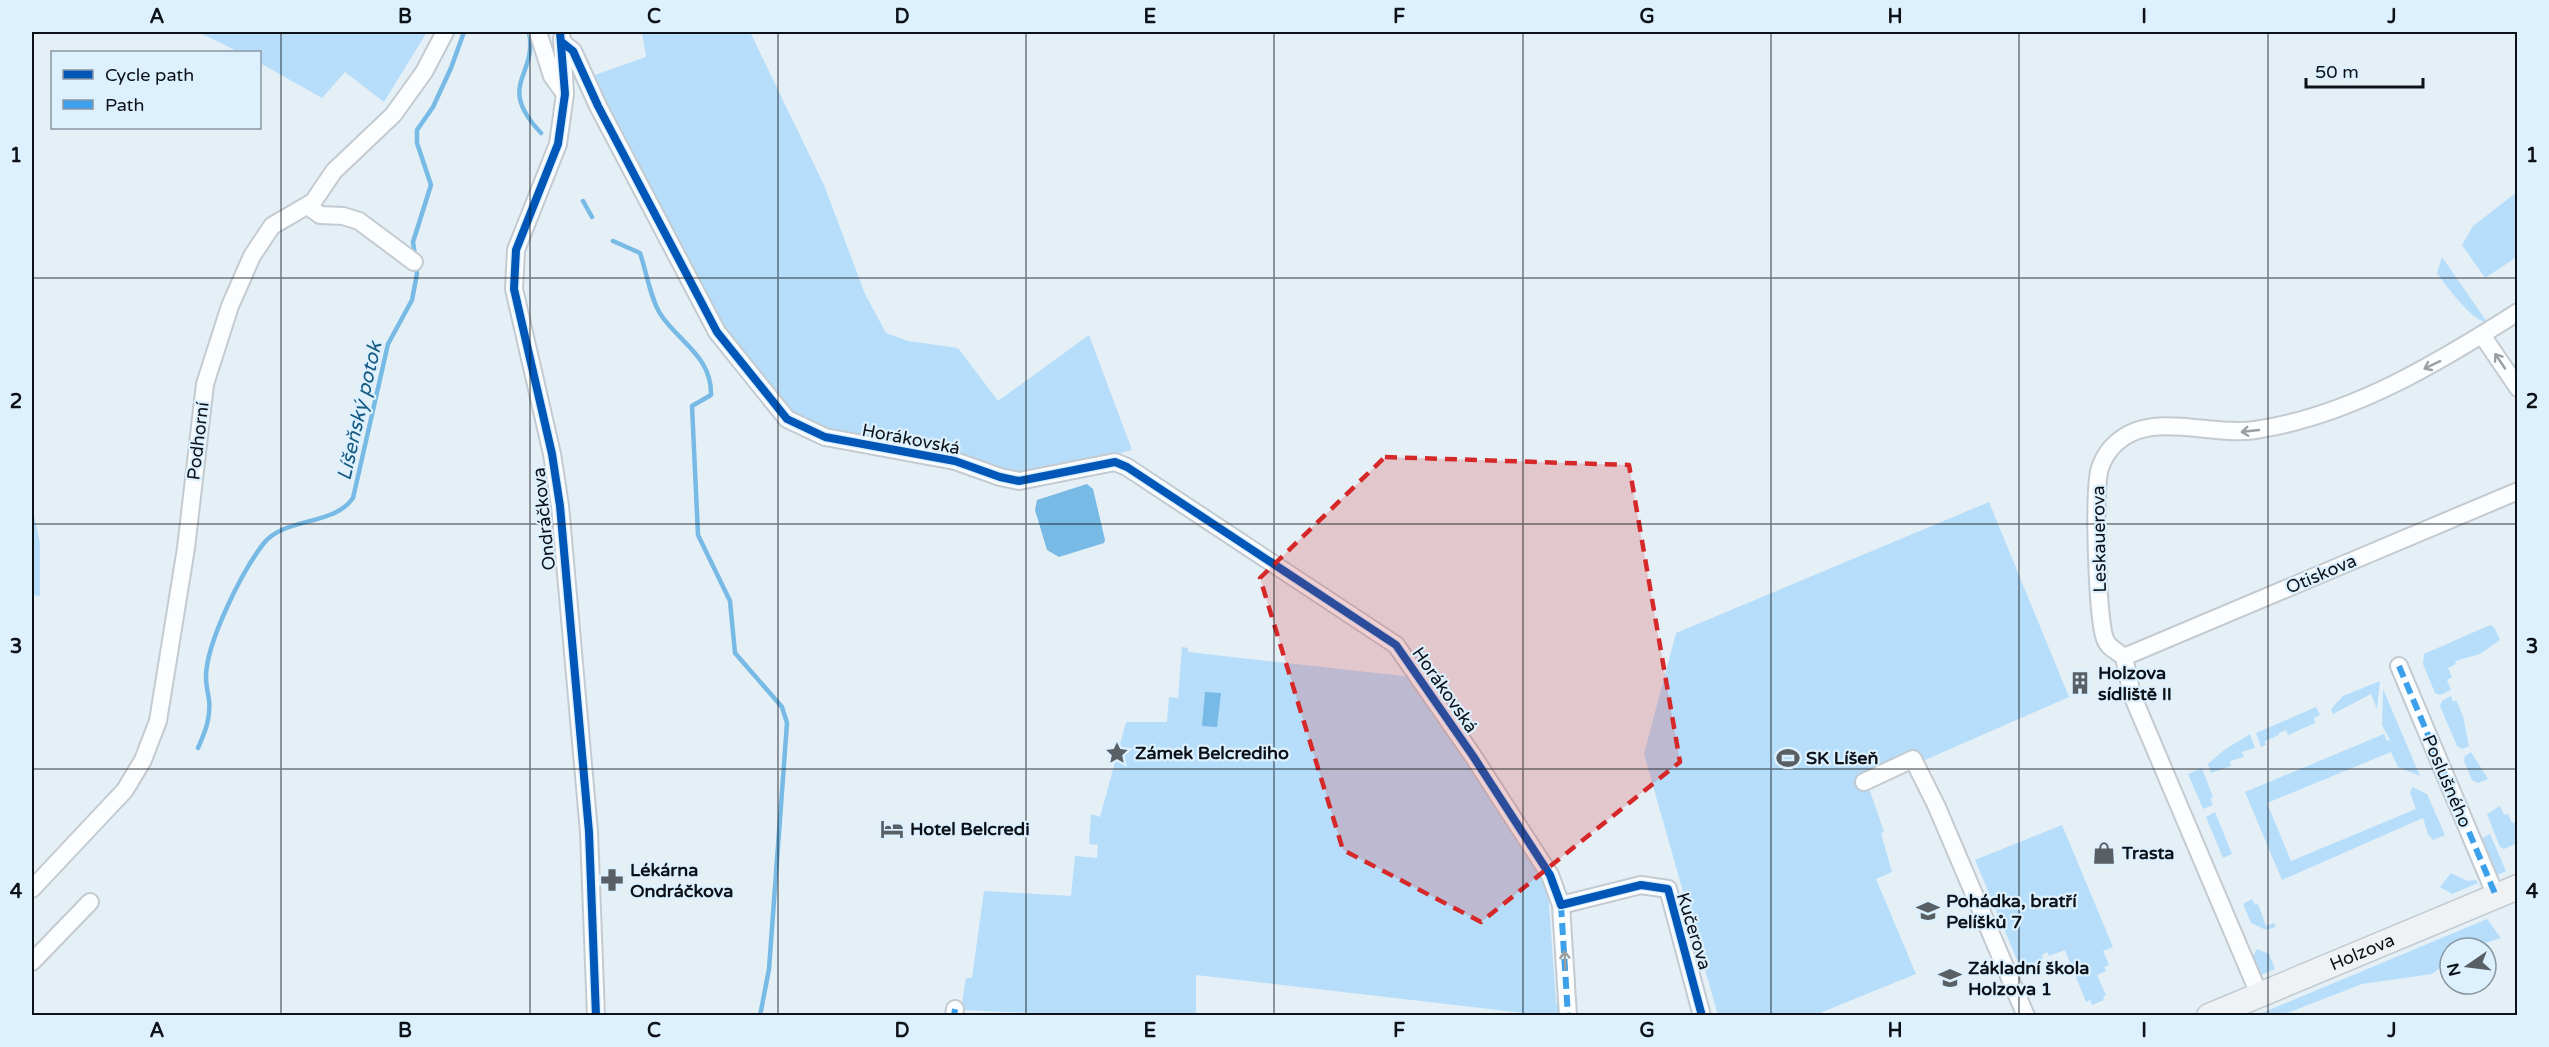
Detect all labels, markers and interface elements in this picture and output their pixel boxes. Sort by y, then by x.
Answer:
text: A [150,5,165,29]
text: B [398,5,412,29]
text: C [647,5,661,29]
text: D [894,5,910,29]
text: E [1144,5,1157,29]
text: F [1393,5,1405,29]
text: G [1639,5,1655,29]
text: H [1887,5,1903,29]
text: I [2141,5,2147,29]
text: J [2386,5,2397,29]
legend [51,51,261,129]
scale bar [2306,51,2423,89]
text: 50 m [2315,61,2359,83]
text: Cycle path [105,64,194,86]
text: Path [105,94,144,116]
text: 1 [10,144,22,168]
text: 1 [2526,144,2538,168]
water label: Líšeňský potok [332,338,388,483]
one-way arrow [2494,353,2506,370]
one-way arrow [2424,359,2442,371]
text: 2 [10,390,22,414]
text: 2 [2526,390,2538,414]
street label: Podhorní [182,400,214,481]
street label: Horákovská [860,419,962,459]
one-way arrow [2240,425,2260,436]
street label: Ondráčkova [528,466,560,572]
street label: Leskauerova [2087,485,2111,593]
street label: Otiskova [2282,549,2360,599]
text: 3 [10,635,22,659]
text: 3 [2526,635,2538,659]
street label: Horákovská [1407,643,1483,737]
place label: Holzova sídliště II [2098,662,2172,705]
building icon: Holzova sídliště II [2067,670,2093,696]
street label: Poslušného [2418,731,2476,831]
place icon: Zámek Belcrediho [1104,740,1130,766]
place label: Zámek Belcrediho [1135,742,1289,764]
sports icon: SK Líšeň [1775,745,1801,771]
place label: SK Líšeň [1806,747,1878,769]
hotel icon: Hotel Belcredi [879,816,905,842]
place label: Hotel Belcredi [910,818,1030,840]
shop icon: Trasta [2091,840,2117,866]
place label: Trasta [2121,842,2174,864]
place label: Lékárna Ondráčkova [630,859,733,902]
pharmacy icon: Lékárna Ondráčkova [599,867,625,893]
text: 4 [10,880,23,904]
text: 4 [2526,880,2539,904]
street label: Kučerova [1672,890,1716,972]
place label: Pohádka, bratří Pelíšků 7 [1946,890,2077,933]
school or university icon: Pohádka, bratří Pelíšků 7 [1915,898,1941,924]
street label: Holzova [2327,929,2398,975]
north arrow [2438,936,2498,996]
one-way arrow [1559,951,1570,971]
place label: Základní škola Holzova 1 [1968,957,2089,1000]
text: N [2443,961,2466,978]
school or university icon: Základní škola Holzova 1 [1937,965,1963,991]
text: A [150,1019,165,1043]
text: B [398,1019,412,1043]
text: C [647,1019,661,1043]
text: D [894,1019,910,1043]
text: E [1144,1019,1157,1043]
text: F [1393,1019,1405,1043]
text: G [1639,1019,1655,1043]
text: H [1887,1019,1903,1043]
text: I [2141,1019,2147,1043]
text: J [2386,1019,2397,1043]

